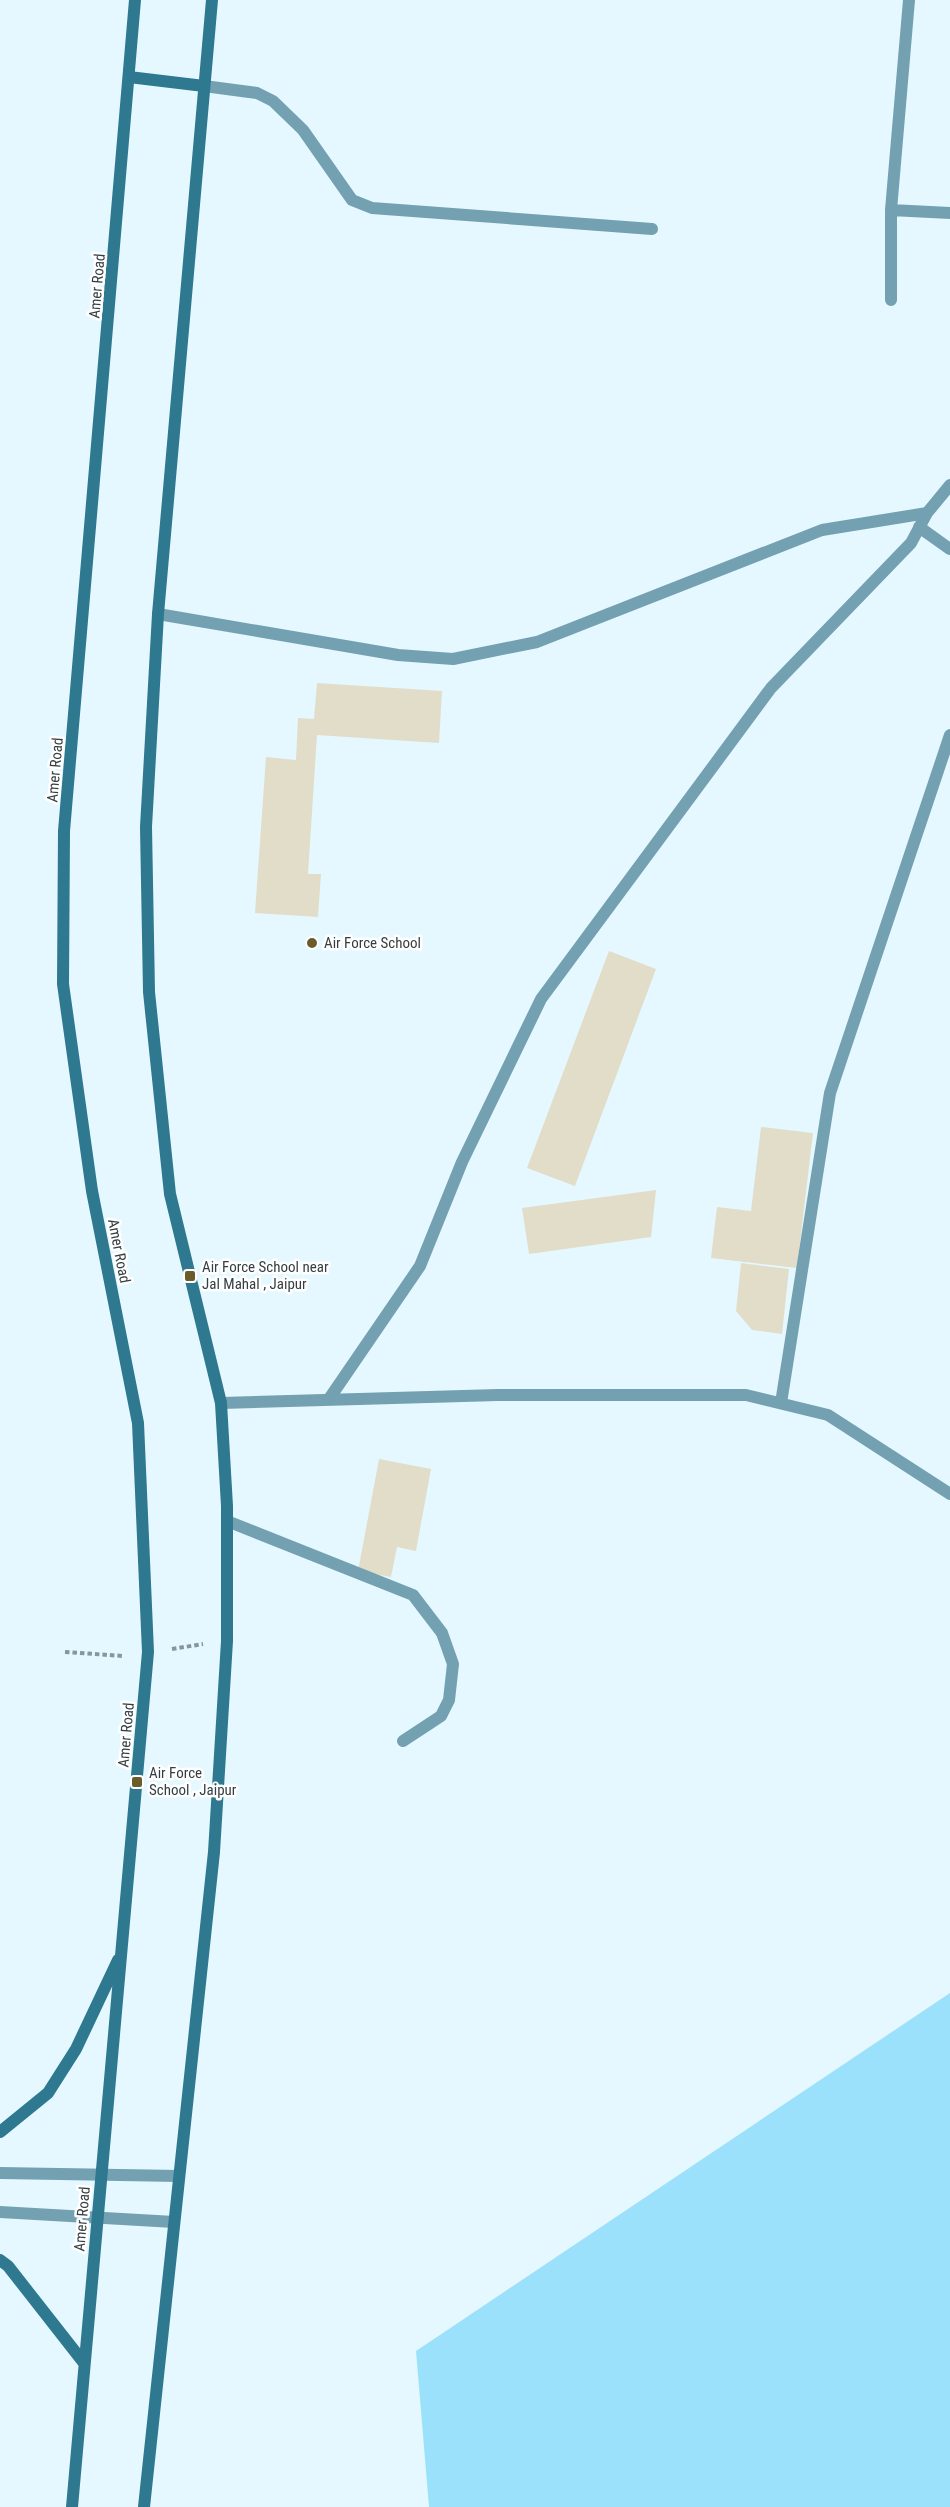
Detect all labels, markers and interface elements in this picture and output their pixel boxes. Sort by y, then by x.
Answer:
street label: Amer Road [85,253,109,319]
street label: Amer Road [43,737,67,803]
place label: Air Force School [324,934,421,952]
marker: Air Force School [305,936,319,950]
street label: Amer Road [104,1217,134,1285]
place label: Air Force School near Jal Mahal , Jaipur [202,1258,329,1293]
marker: Air Force School near Jal Mahal , Jaipur [183,1269,197,1283]
street label: Amer Road [114,1702,138,1768]
place label: Air Force School , Jaipur [149,1764,237,1799]
marker: Air Force School , Jaipur [130,1775,144,1789]
street label: Amer Road [70,2186,94,2252]

